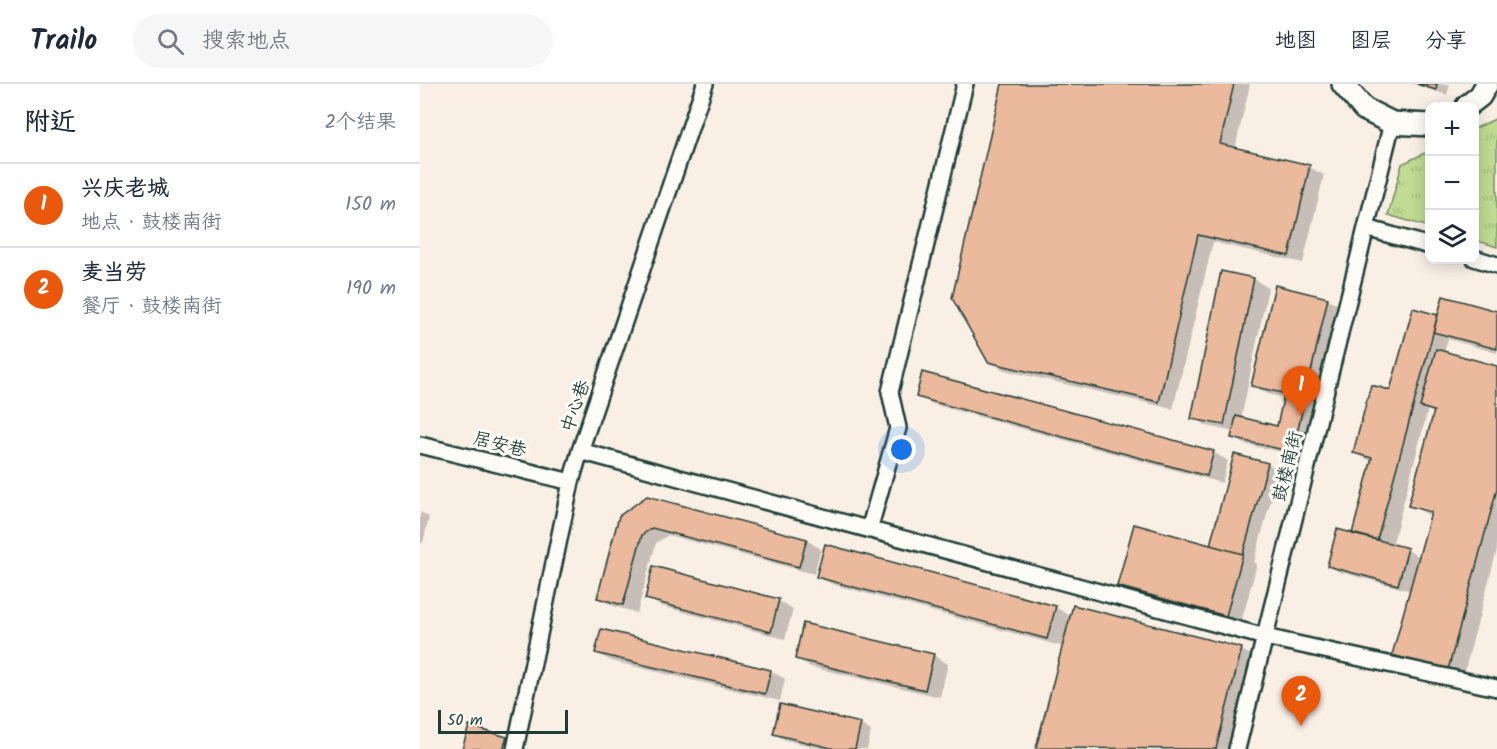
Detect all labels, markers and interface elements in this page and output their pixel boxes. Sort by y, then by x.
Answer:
search box [133,14,553,68]
text: Trailo [30,19,97,64]
text: 搜索地点 [202,24,290,59]
icon: search [154,25,187,58]
text: 地图 [1275,25,1317,58]
text: 图层 [1350,25,1392,58]
text: 分享 [1425,25,1467,58]
text: 附近 [24,102,76,144]
map controls [1425,102,1479,264]
button: + [1425,102,1479,156]
text: 2个结果 [324,107,396,139]
button: − [1425,156,1479,210]
text: 兴庆老城 [81,172,169,207]
text: 1 [40,189,47,221]
text: 150 m [345,189,396,221]
text: 地点 · 鼓楼南街 [81,207,222,239]
button: layers [1425,210,1479,264]
text: 麦当劳 [81,256,147,291]
text: 2 [38,273,49,305]
text: 190 m [346,273,396,305]
text: 餐厅 · 鼓楼南街 [81,291,222,323]
pin: 1 [1282,366,1320,416]
street label: 中心巷 [554,376,599,437]
street label: 居安巷 [470,425,529,466]
street label: 鼓楼南街 [1266,428,1311,505]
your location [887,435,916,464]
pin: 2 [1282,676,1320,726]
scale bar [438,707,568,734]
text: 50 m [447,708,483,733]

